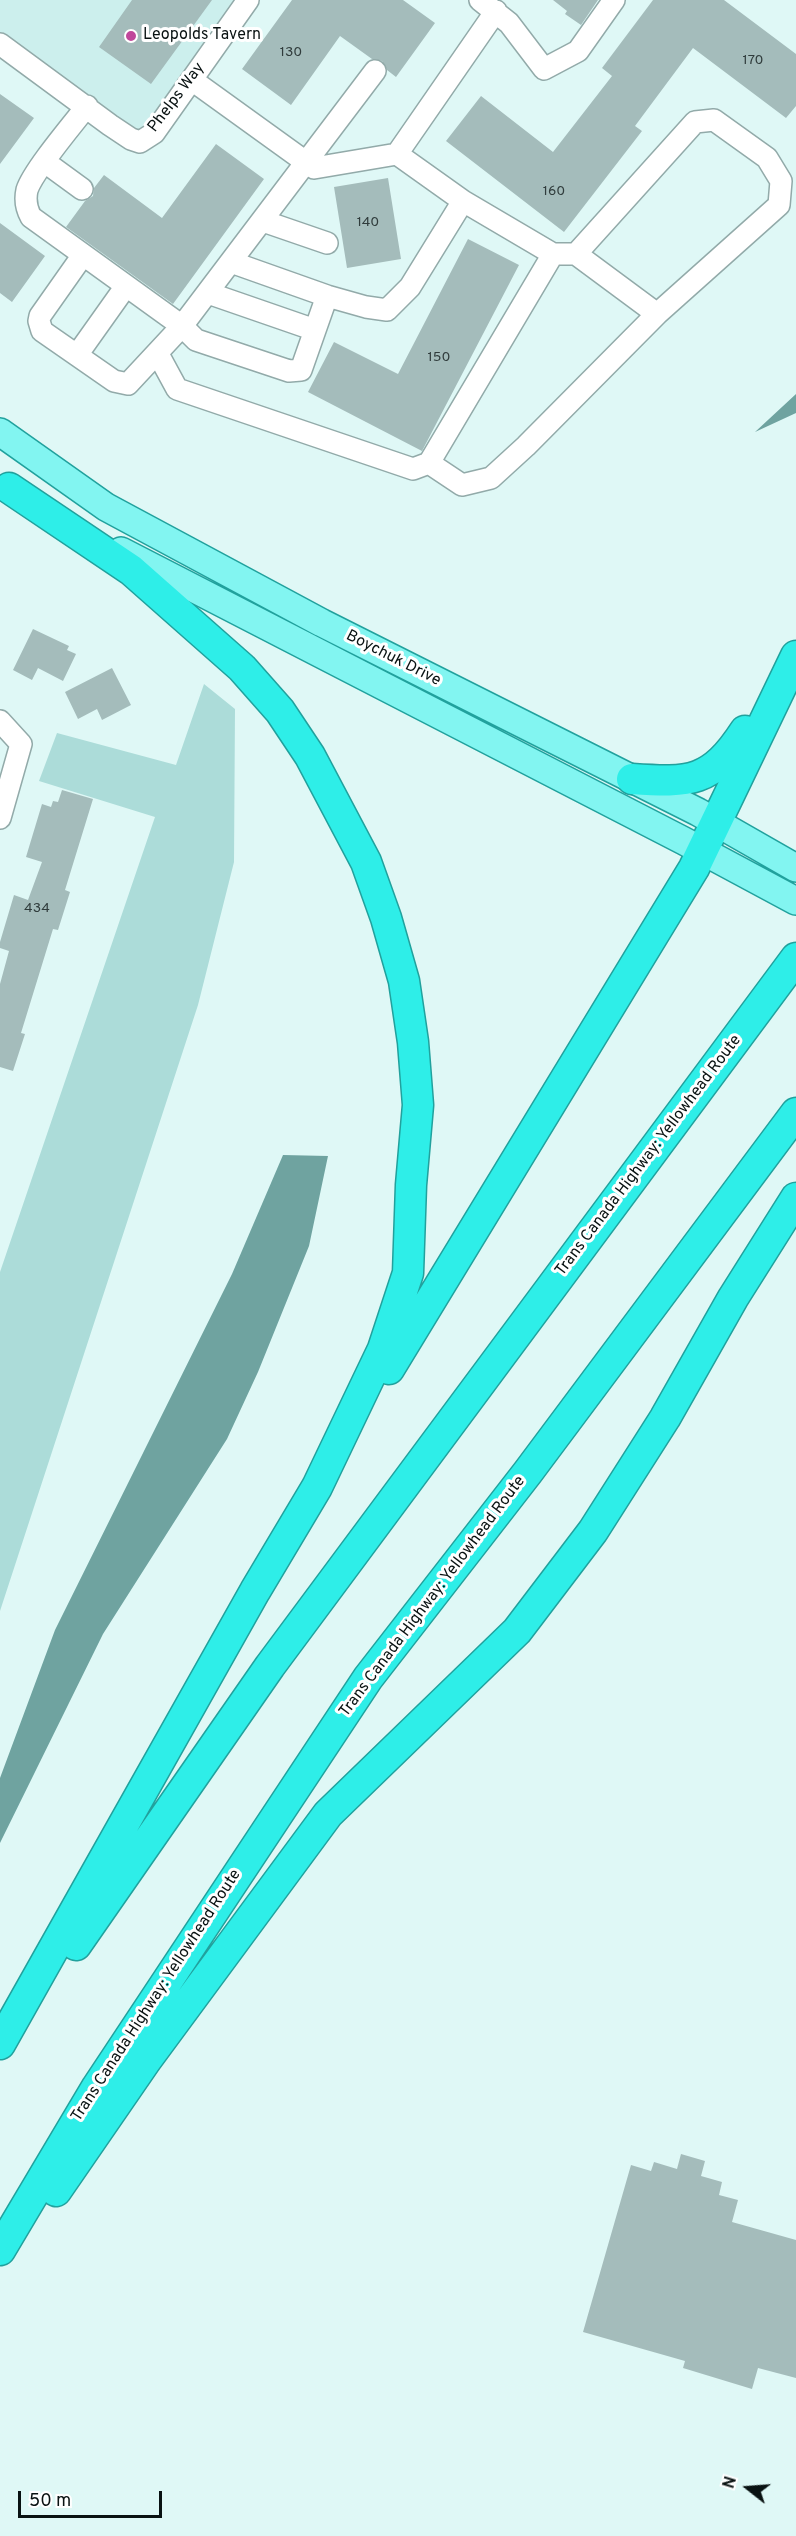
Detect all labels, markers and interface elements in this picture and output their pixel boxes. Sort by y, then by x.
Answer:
place label: Leopolds Tavern [143,26,261,46]
marker: Leopolds Tavern [124,29,138,43]
house number: 130 [280,45,302,61]
house number: 170 [742,53,764,69]
street label: Phelps Way [145,59,209,137]
house number: 160 [543,184,565,200]
house number: 140 [357,215,379,231]
house number: 150 [428,350,450,366]
street label: Boychuk Drive [342,627,444,691]
house number: 434 [24,901,50,917]
street label: Trans Canada Highway: Yellowhead Route [552,1032,746,1280]
street label: Trans Canada Highway: Yellowhead Route [336,1473,530,1721]
street label: Trans Canada Highway: Yellowhead Route [68,1866,246,2126]
north arrow [718,2458,778,2518]
text: N [720,2474,742,2491]
scale bar [21,2479,165,2517]
text: 50 m [29,2490,71,2513]

